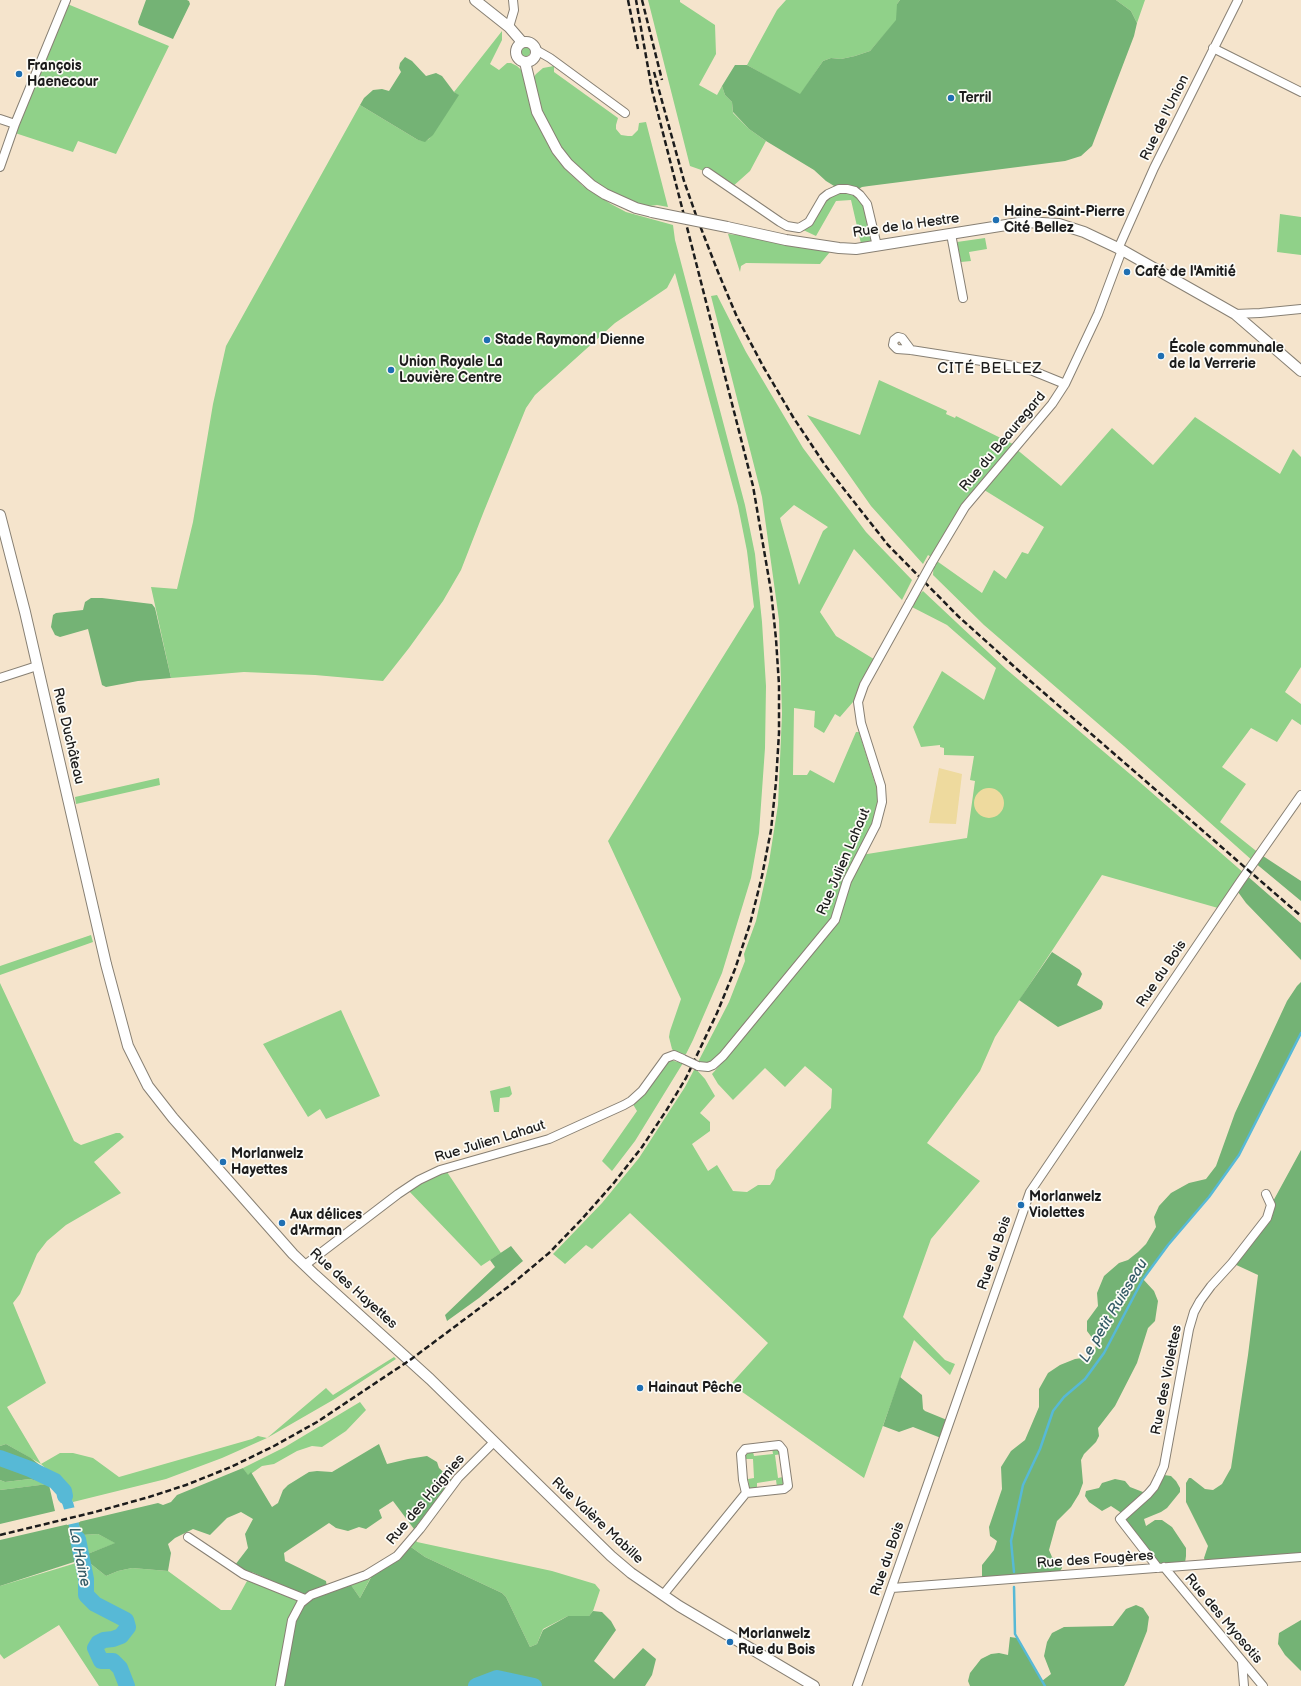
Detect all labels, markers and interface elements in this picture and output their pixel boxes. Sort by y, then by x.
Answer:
place label: François Haenecour [27,58,98,90]
marker: François Haenecour [14,69,24,79]
street label: Rue de l'Union [1137,72,1193,164]
place label: Terril [959,90,992,106]
marker: Terril [946,93,956,103]
place label: Haine-Saint-Pierre Cité Bellez [1004,204,1125,236]
street label: Rue de la Hestre [852,210,960,242]
marker: Haine-Saint-Pierre Cité Bellez [991,215,1001,225]
place label: Café de l'Amitié [1135,264,1236,280]
marker: Café de l'Amitié [1122,267,1132,277]
place label: Stade Raymond Dienne [495,332,645,348]
marker: Stade Raymond Dienne [482,335,492,345]
place label: École communale de la Verrerie [1169,340,1284,372]
marker: École communale de la Verrerie [1156,351,1166,361]
place label: Union Royale La Louvière Centre [399,354,503,386]
district label: CITÉ BELLEZ [937,360,1043,378]
marker: Union Royale La Louvière Centre [386,365,396,375]
street label: Rue du Beauregard [956,389,1050,495]
street label: Rue Duchâteau [49,686,87,786]
street label: Rue Julien Lahaut [814,806,874,918]
street label: Rue du Bois [1133,937,1191,1011]
street label: Rue Julien Lahaut [433,1117,547,1167]
place label: Morlanwelz Hayettes [231,1146,303,1178]
marker: Morlanwelz Hayettes [218,1157,228,1167]
place label: Morlanwelz Violettes [1029,1189,1101,1222]
marker: Morlanwelz Violettes [1016,1200,1026,1210]
place label: Aux délices d'Arman [290,1207,362,1240]
street label: Rue du Bois [974,1214,1016,1292]
marker: Aux délices d'Arman [277,1218,287,1228]
street label: Rue des Hayettes [306,1245,400,1333]
water label: Le petit Ruisseau [1076,1256,1152,1366]
street label: Rue des Violettes [1148,1324,1186,1436]
place label: Hainaut Pêche [648,1380,742,1396]
marker: Hainaut Pêche [635,1383,645,1393]
street label: Rue des Haignies [383,1451,469,1549]
street label: Rue Valère Mabille [548,1474,646,1568]
street label: Rue du Bois [867,1520,909,1598]
water label: La Haine [64,1526,94,1588]
street label: Rue des Fougères [1036,1548,1154,1572]
street label: Rue des Myosotis [1181,1571,1265,1667]
place label: Morlanwelz Rue du Bois [738,1626,815,1658]
marker: Morlanwelz Rue du Bois [725,1637,735,1647]

